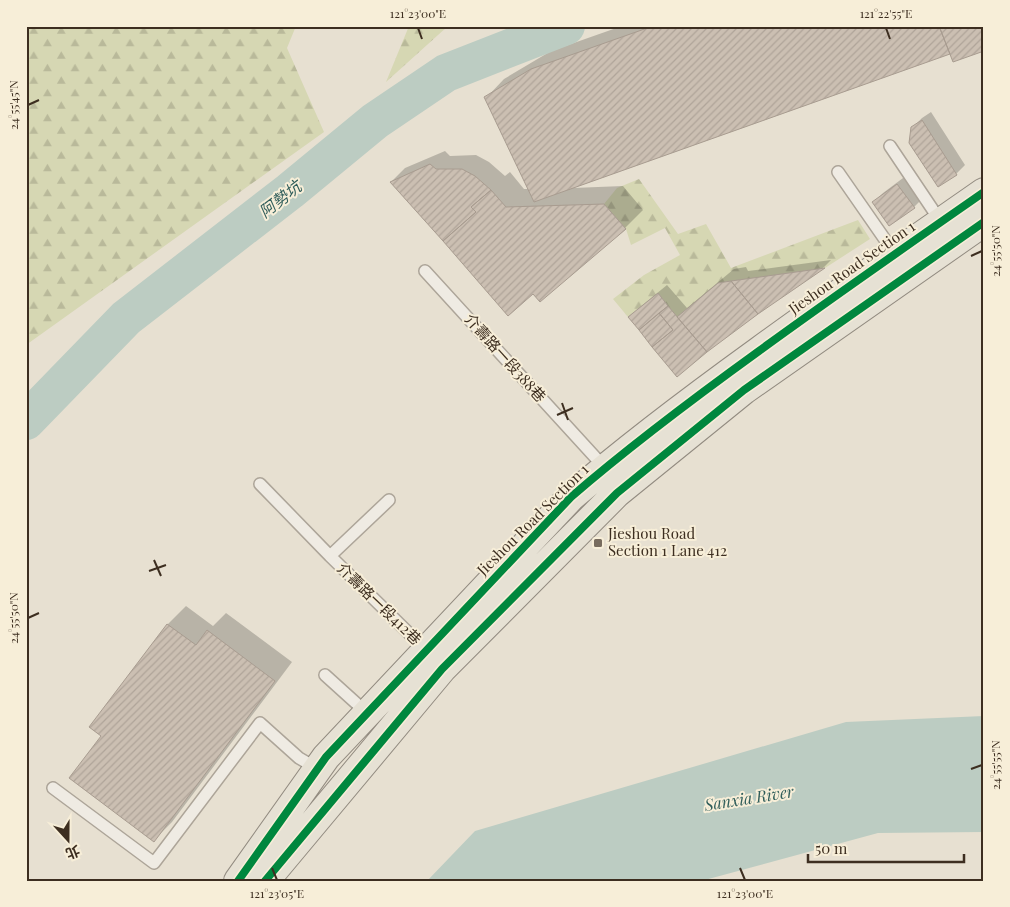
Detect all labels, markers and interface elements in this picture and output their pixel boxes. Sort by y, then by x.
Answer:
text: 121°23'00"E [390,5,446,21]
text: 121°22'55"E [860,5,912,21]
text: 24°55'45"N [5,80,21,130]
water label: 阿勢坑 [254,174,307,222]
street label: Jieshou Road Section 1 [783,216,919,319]
text: 24°55'50"N [987,225,1003,277]
street label: 介壽路一段388巷 [461,309,551,406]
street label: Jieshou Road Section 1 [471,459,593,580]
place label: Jieshou Road Section 1 Lane 412 [607,523,727,560]
marker: Jieshou Road Section 1 Lane 412 [592,537,604,549]
street label: 介壽路一段412巷 [333,558,426,649]
text: 24°55'50"N [5,592,21,644]
text: 24°55'55"N [987,740,1003,790]
water label: Sanxia River [702,780,796,815]
north arrow [42,814,92,864]
scale bar [808,832,964,864]
text: 50 m [815,838,848,858]
text: 北 [63,841,83,864]
text: 121°23'05"E [250,885,304,901]
text: 121°23'00"E [717,885,773,901]

